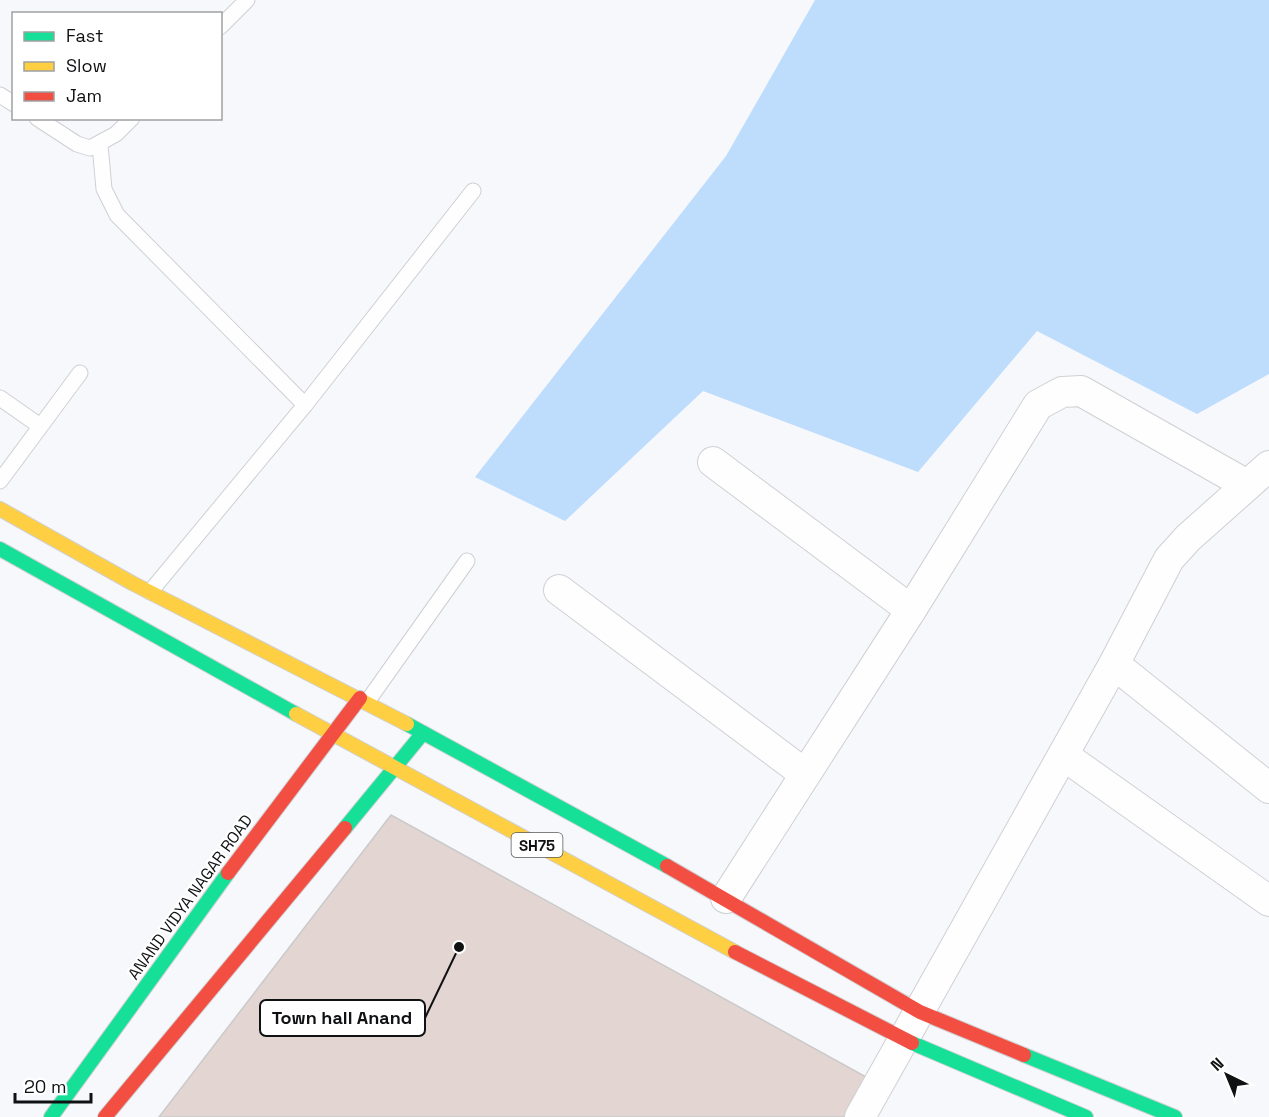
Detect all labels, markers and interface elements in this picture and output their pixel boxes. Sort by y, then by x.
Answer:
legend [12,12,222,120]
text: Fast [66,24,103,47]
text: Slow [66,54,107,77]
text: Jam [66,84,102,107]
street label: ANAND VIDYA NAGAR ROAD [123,810,257,984]
road number: SH75 [512,833,562,857]
callout: Town hall Anand [260,1000,425,1036]
text: Town hall Anand [272,1006,412,1029]
north arrow [1197,1045,1257,1105]
text: N [1206,1053,1228,1076]
scale bar [15,1066,92,1104]
text: 20 m [24,1075,67,1098]

